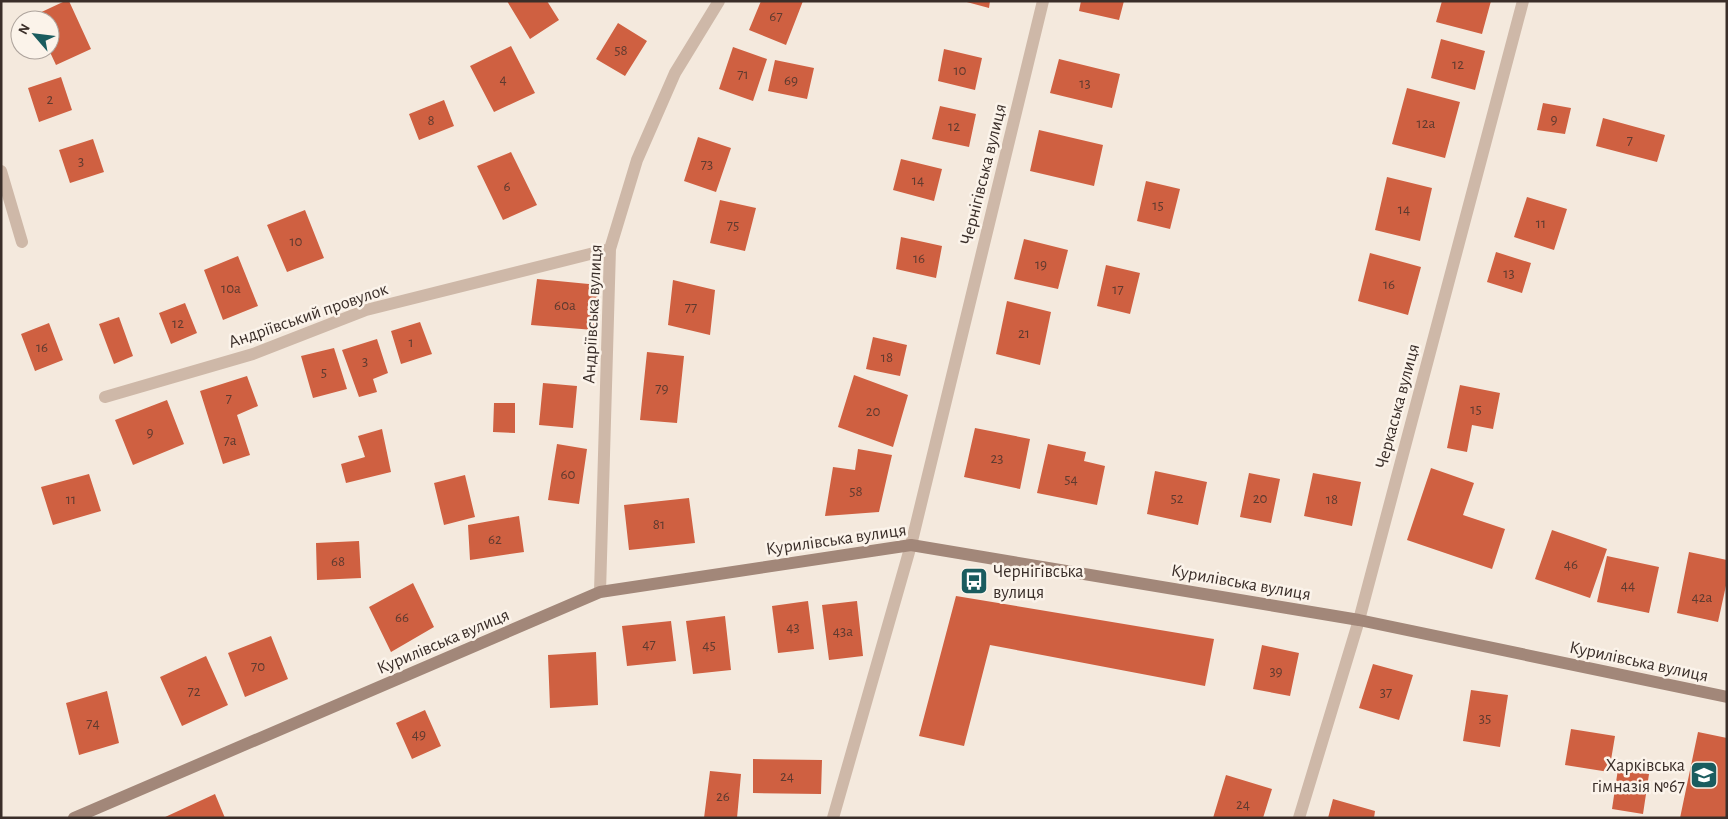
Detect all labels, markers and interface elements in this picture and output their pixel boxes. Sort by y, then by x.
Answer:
house number: 67 [769,9,783,24]
north arrow [10,10,60,60]
text: N [16,22,33,37]
house number: 58 [614,43,628,58]
house number: 12 [1452,57,1464,72]
house number: 10 [953,63,967,78]
house number: 71 [737,67,749,82]
house number: 4 [499,72,507,87]
house number: 69 [784,73,798,88]
house number: 13 [1079,76,1091,91]
house number: 2 [47,92,54,107]
street label: Чернігівська вулиця [958,102,1010,247]
house number: 9 [1550,112,1558,127]
house number: 8 [427,113,435,128]
house number: 12а [1417,116,1436,131]
house number: 12 [948,119,960,134]
house number: 7 [1627,133,1633,148]
house number: 3 [78,154,84,169]
house number: 73 [701,157,713,172]
house number: 14 [912,173,924,188]
house number: 6 [503,179,511,194]
house number: 15 [1152,198,1164,213]
house number: 14 [1398,202,1410,217]
house number: 11 [1536,216,1546,231]
house number: 75 [727,218,739,233]
house number: 10 [289,234,303,249]
street label: Андріївська вулиця [580,244,606,384]
house number: 16 [913,251,925,266]
house number: 19 [1035,257,1047,272]
house number: 13 [1503,266,1515,281]
house number: 16 [1383,277,1395,292]
street label: Андріївський провулок [226,280,391,352]
house number: 10а [221,281,241,296]
house number: 17 [1112,282,1124,297]
house number: 60а [554,298,576,313]
house number: 77 [685,300,697,315]
house number: 12 [172,316,184,331]
house number: 21 [1018,326,1030,341]
house number: 1 [408,335,414,350]
house number: 16 [36,340,48,355]
street label: Черкаська вулиця [1373,342,1423,471]
house number: 18 [881,350,893,365]
house number: 3 [362,354,368,369]
house number: 5 [321,365,327,380]
house number: 79 [655,381,669,396]
house number: 7 [226,391,232,406]
house number: 15 [1470,402,1482,417]
house number: 20 [866,404,880,419]
house number: 9 [146,425,154,440]
house number: 7а [223,433,237,448]
house number: 23 [990,451,1004,466]
house number: 60 [561,467,576,482]
house number: 54 [1064,472,1078,487]
house number: 58 [849,484,863,499]
house number: 52 [1170,491,1184,506]
house number: 20 [1253,491,1267,506]
house number: 11 [66,492,76,507]
house number: 18 [1326,492,1338,507]
house number: 81 [653,517,665,532]
street label: Курилівська вулиця [765,521,908,559]
house number: 62 [488,532,502,547]
house number: 68 [331,554,345,569]
house number: 46 [1564,557,1578,572]
street label: Курилівська вулиця [1169,562,1312,604]
place label: Чернігівська вулиця [993,563,1084,602]
bus stop icon: Чернігівська вулиця [959,566,989,596]
house number: 44 [1621,578,1635,593]
house number: 42а [1692,590,1713,605]
street label: Курилівська вулиця [375,606,512,678]
house number: 66 [395,610,409,625]
house number: 43 [786,620,800,635]
house number: 43а [833,624,853,639]
house number: 47 [642,637,656,652]
house number: 45 [702,638,716,653]
street label: Курилівська вулиця [1568,638,1710,686]
house number: 70 [251,659,265,674]
house number: 39 [1269,664,1283,679]
house number: 72 [187,684,201,699]
house number: 37 [1380,685,1392,700]
house number: 35 [1479,711,1491,726]
house number: 74 [86,716,100,731]
house number: 49 [412,727,426,742]
place label: Харківська гімназія №67 [1592,757,1685,796]
school or university icon: Харківська гімназія №67 [1689,760,1719,790]
house number: 24 [780,769,794,784]
house number: 26 [716,789,730,804]
house number: 24 [1236,797,1250,812]

